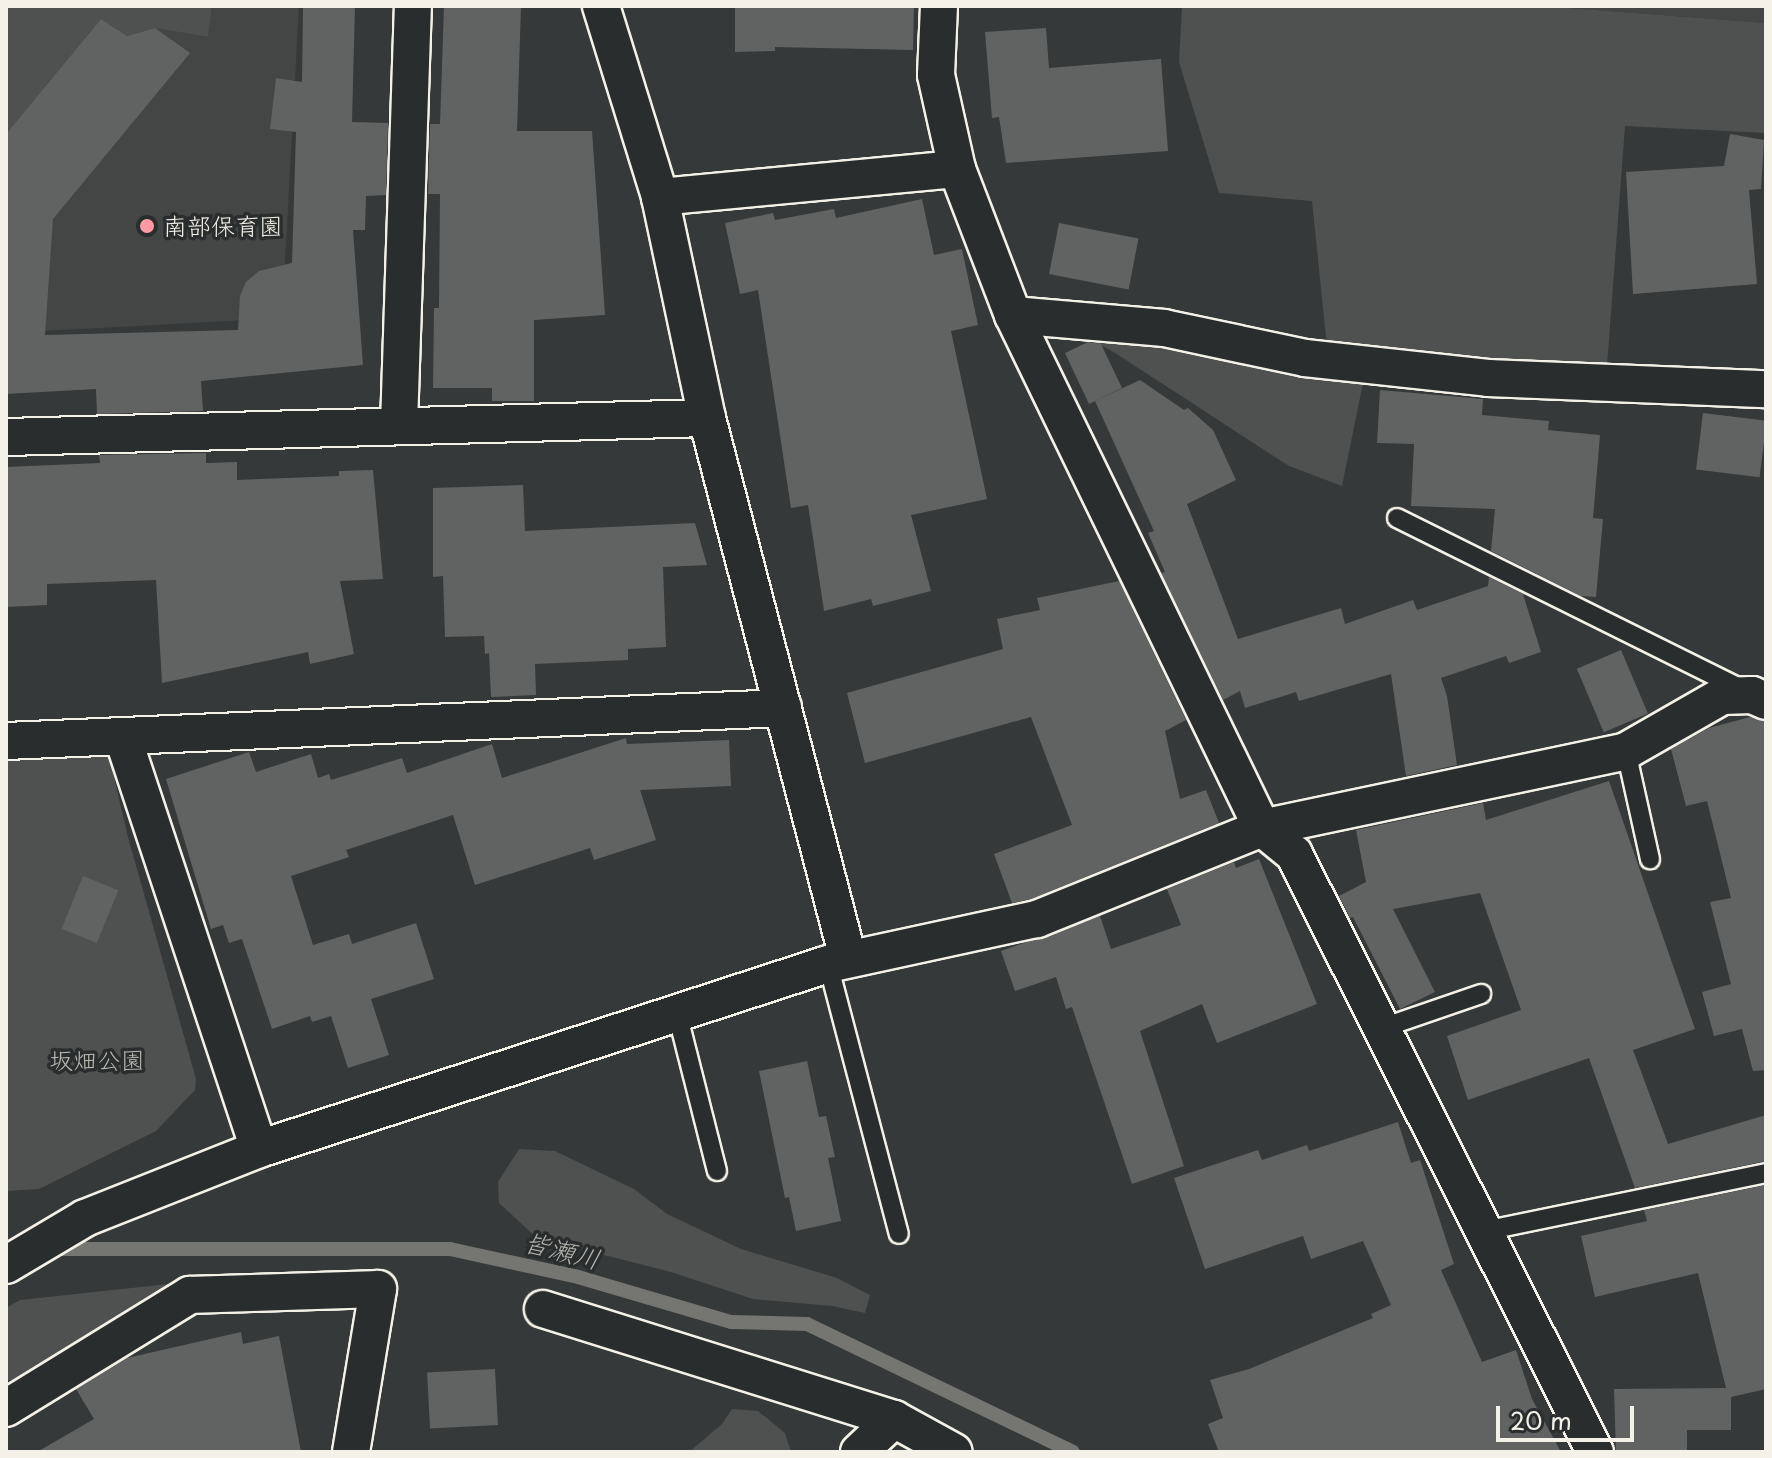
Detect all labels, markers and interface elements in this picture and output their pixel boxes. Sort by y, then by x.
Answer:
place label: 南部保育園 [163,212,283,240]
marker: 南部保育園 [138,217,156,235]
park label: 坂畑公園 [49,1046,145,1074]
water label: 皆瀬川 [520,1225,604,1275]
scale bar [1500,1390,1638,1440]
text: 20 m [1510,1402,1572,1438]

